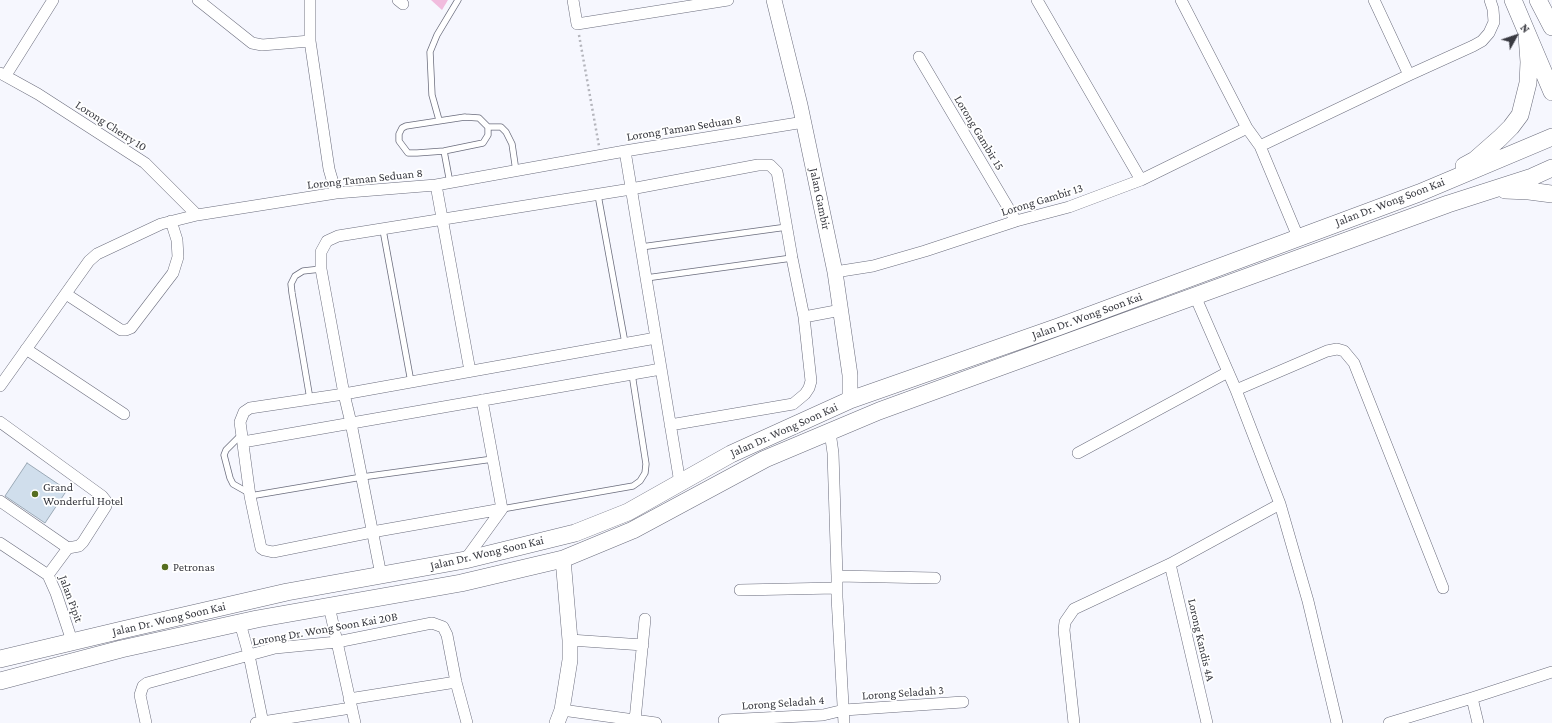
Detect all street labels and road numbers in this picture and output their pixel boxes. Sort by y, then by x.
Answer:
street label: Lorong Gambir 15 [951,93,1007,173]
street label: Lorong Cherry 10 [73,98,149,154]
street label: Lorong Taman Seduan 8 [625,112,743,144]
street label: Lorong Taman Seduan 8 [306,166,424,192]
street label: Jalan Gambir [806,167,834,231]
street label: Jalan Dr. Wong Soon Kai [1333,174,1447,230]
street label: Lorong Gambir 13 [999,181,1085,219]
street label: Jalan Dr. Wong Soon Kai [1030,289,1144,343]
street label: Jalan Dr. Wong Soon Kai [728,400,840,460]
street label: Jalan Dr. Wong Soon Kai [429,533,545,573]
street label: Jalan Pipit [56,573,86,625]
street label: Lorong Kandis 4A [1184,597,1218,683]
street label: Jalan Dr. Wong Soon Kai [111,599,227,639]
street label: Lorong Dr. Wong Soon Kai 20B [251,609,399,649]
street label: Lorong Seladah 3 [861,683,945,703]
street label: Lorong Seladah 4 [741,693,825,713]

